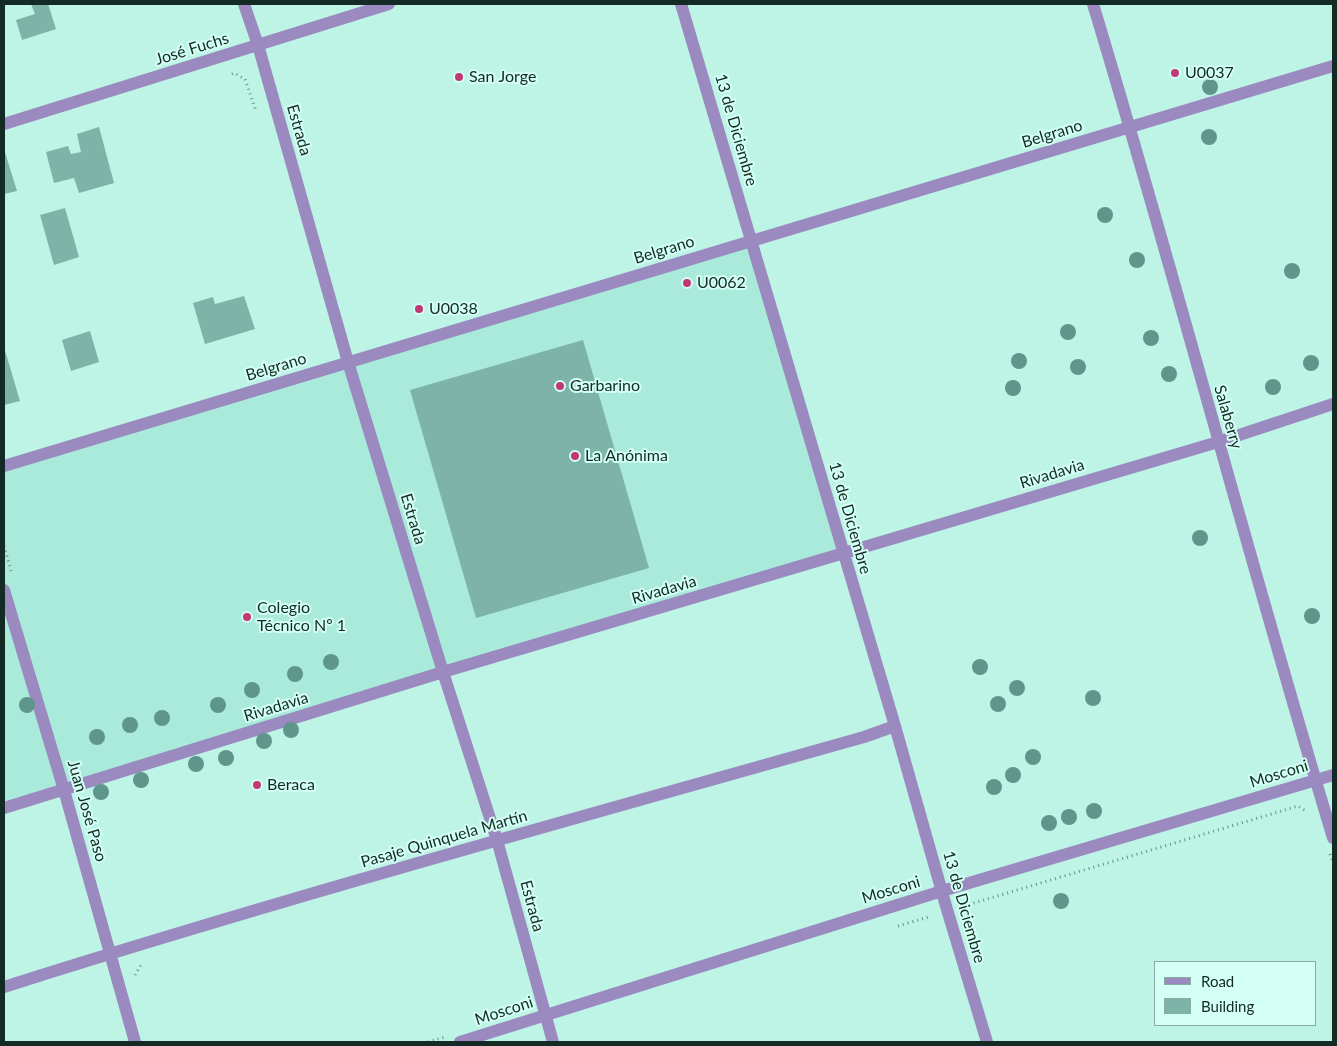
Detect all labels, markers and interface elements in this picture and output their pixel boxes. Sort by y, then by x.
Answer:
street label: José Fuchs [153,29,231,69]
place label: U0037 [1185,63,1234,83]
place label: San Jorge [469,67,536,87]
marker: U0037 [1169,67,1181,79]
marker: San Jorge [453,71,465,83]
street label: 13 de Diciembre [711,72,761,188]
street label: Estrada [283,102,315,158]
street label: Belgrano [1019,116,1085,152]
street label: Belgrano [631,232,697,268]
place label: U0062 [697,273,746,293]
marker: U0062 [681,277,693,289]
place label: U0038 [429,299,478,319]
marker: U0038 [413,303,425,315]
street label: Belgrano [243,349,309,385]
place label: Garbarino [570,376,640,396]
marker: Garbarino [554,380,566,392]
street label: Salaberry [1210,383,1246,451]
place label: La Anónima [585,446,668,466]
marker: La Anónima [569,450,581,462]
street label: Rivadavia [1017,455,1087,493]
street label: 13 de Diciembre [825,460,875,576]
street label: Estrada [396,491,430,547]
street label: Rivadavia [629,572,699,608]
place label: Colegio Técnico Nº 1 [257,598,346,636]
marker: Colegio Técnico Nº 1 [241,611,253,623]
street label: Rivadavia [241,688,311,726]
street label: Mosconi [1248,756,1310,792]
street label: Juan José Paso [63,758,111,864]
place label: Beraca [267,775,315,795]
marker: Beraca [251,779,263,791]
street label: Pasaje Quinquela Martín [359,806,529,872]
street label: 13 de Diciembre [939,849,989,965]
street label: Mosconi [860,872,922,908]
street label: Estrada [516,878,548,934]
legend [1154,961,1317,1026]
text: Road [1201,972,1234,990]
street label: Mosconi [473,993,535,1029]
text: Building [1201,997,1254,1015]

